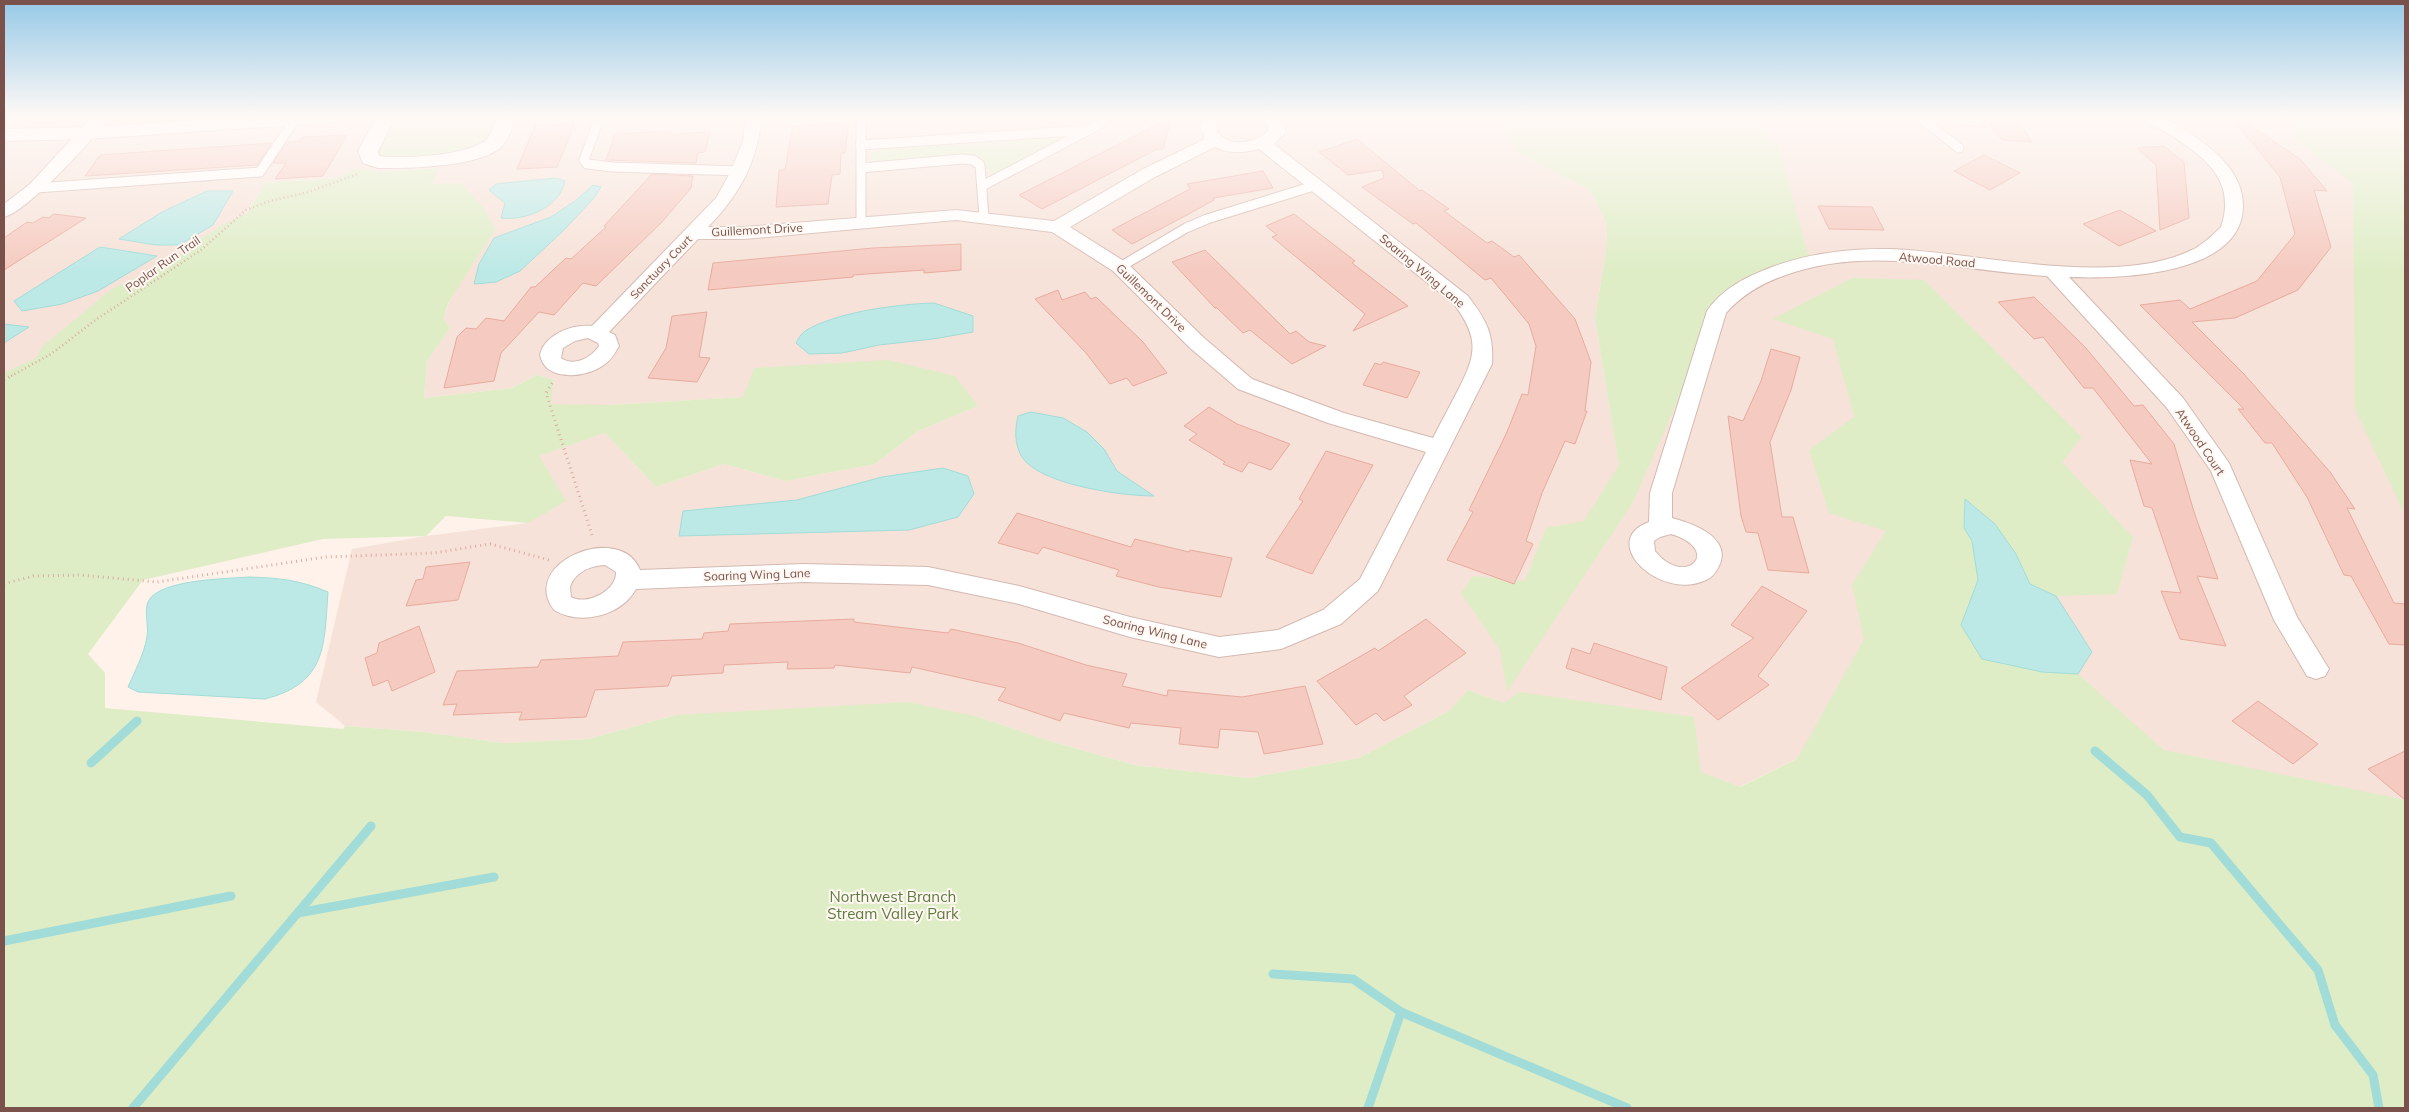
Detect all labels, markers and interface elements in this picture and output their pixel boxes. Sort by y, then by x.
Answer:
street label: Guillemont Drive [711,220,803,239]
street label: Soaring Wing Lane [1376,230,1468,311]
street label: Poplar Run Trail [122,232,203,295]
street label: Sanctuary Court [627,232,695,302]
street label: Atwood Road [1898,249,1976,270]
street label: Guillemont Drive [1113,260,1189,335]
street label: Atwood Court [2172,405,2228,478]
street label: Soaring Wing Lane [703,565,811,584]
street label: Soaring Wing Lane [1101,611,1209,652]
park label: Northwest Branch Stream Valley Park [827,887,959,923]

